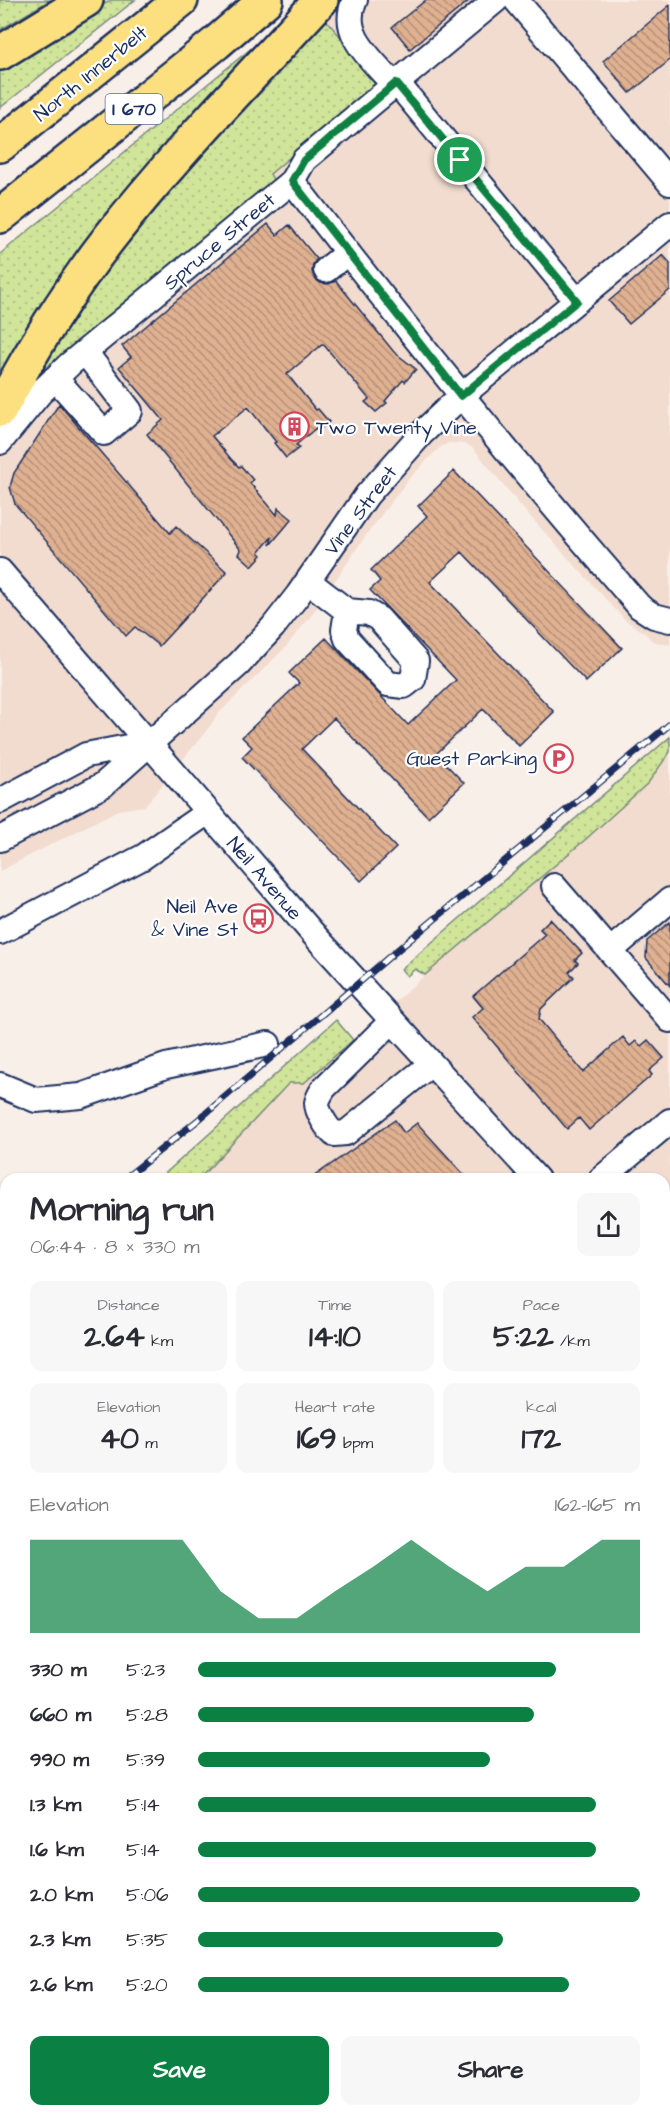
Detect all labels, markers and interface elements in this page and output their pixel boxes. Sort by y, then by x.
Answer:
street label: North Innerbelt [28,19,153,128]
road number: I 670 [106,94,162,124]
pin [434,134,485,185]
icon: arrive [443,143,476,176]
street label: Spruce Street [158,187,282,297]
building icon: Two Twenty Vine [279,411,311,443]
place label: Two Twenty Vine [316,414,477,443]
street label: Vine Street [318,460,404,561]
parking icon: Guest Parking [542,742,574,774]
place label: Guest Parking [406,745,537,774]
street label: Neil Avenue [220,831,309,927]
place label: Neil Ave & Vine St [151,893,238,944]
bus stop icon: Neil Ave & Vine St [243,902,275,934]
text: Morning run [30,1187,214,1233]
button: share [577,1193,640,1256]
text: 06:44 · 8 × 330 m [30,1233,200,1261]
text: Distance [98,1294,160,1316]
text: Time [318,1294,352,1316]
text: Pace [523,1294,560,1316]
text: 2.64 [84,1316,145,1358]
text: 14:10 [309,1316,361,1358]
text: 5:22 [493,1316,554,1358]
text: km [145,1330,173,1352]
text: /km [554,1330,590,1352]
text: Elevation [97,1396,160,1418]
text: Heart rate [295,1396,375,1418]
text: kcal [526,1396,557,1418]
text: 40 [100,1418,139,1460]
text: 169 [297,1418,336,1460]
text: 172 [522,1418,561,1460]
text: m [139,1432,158,1454]
text: bpm [336,1432,373,1454]
text: Elevation [30,1491,109,1519]
text: 162–165 m [554,1491,640,1519]
text: 330 m [30,1656,87,1684]
text: 5:23 [126,1656,165,1684]
text: 660 m [30,1701,91,1729]
text: 5:28 [126,1701,168,1729]
text: 990 m [30,1746,89,1774]
text: 5:39 [126,1746,165,1774]
text: 1.3 km [30,1791,81,1819]
text: 5:14 [126,1791,160,1819]
text: 1.6 km [30,1836,84,1864]
text: 5:14 [126,1836,160,1864]
text: 2.0 km [30,1881,93,1909]
text: 5:06 [126,1881,169,1909]
text: 2.3 km [30,1926,90,1954]
text: 5:35 [126,1926,168,1954]
text: 2.6 km [30,1971,93,1999]
text: 5:20 [126,1971,168,1999]
button: Save [30,2036,329,2105]
button: Share [341,2036,640,2105]

